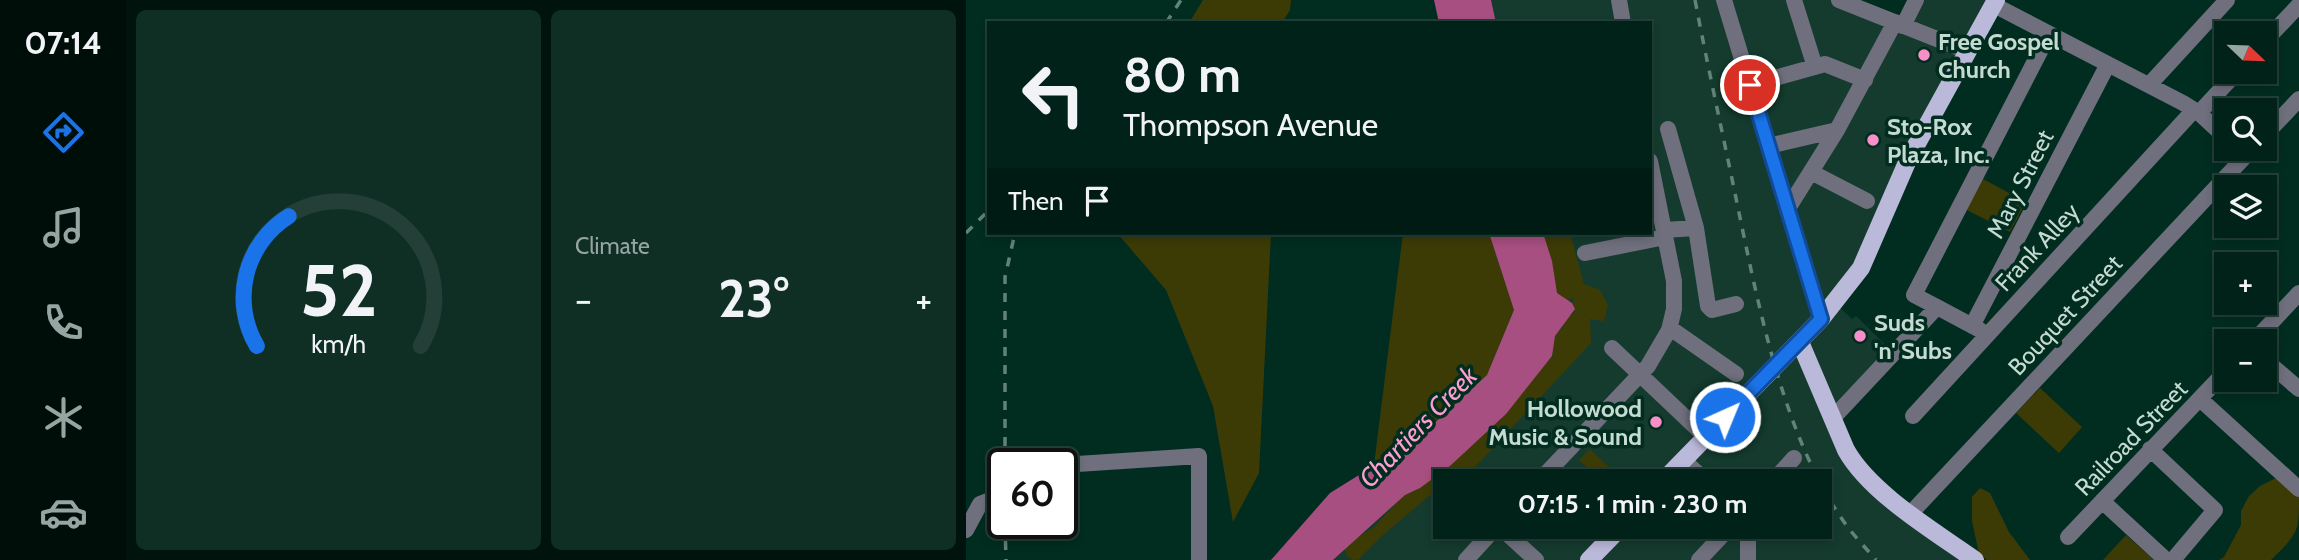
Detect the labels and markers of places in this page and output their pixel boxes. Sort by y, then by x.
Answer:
place label: Free Gospel Church [1938,27,2060,84]
marker: Free Gospel Church [1916,47,1932,63]
pin [1720,55,1780,115]
place label: Sto-Rox Plaza, Inc. [1887,112,1990,169]
marker: Sto-Rox Plaza, Inc. [1865,132,1881,148]
place label: Suds 'n' Subs [1874,308,1952,365]
marker: Suds 'n' Subs [1852,328,1868,344]
place label: Hollowood Music & Sound [1489,394,1642,451]
marker: Hollowood Music & Sound [1648,414,1664,430]

